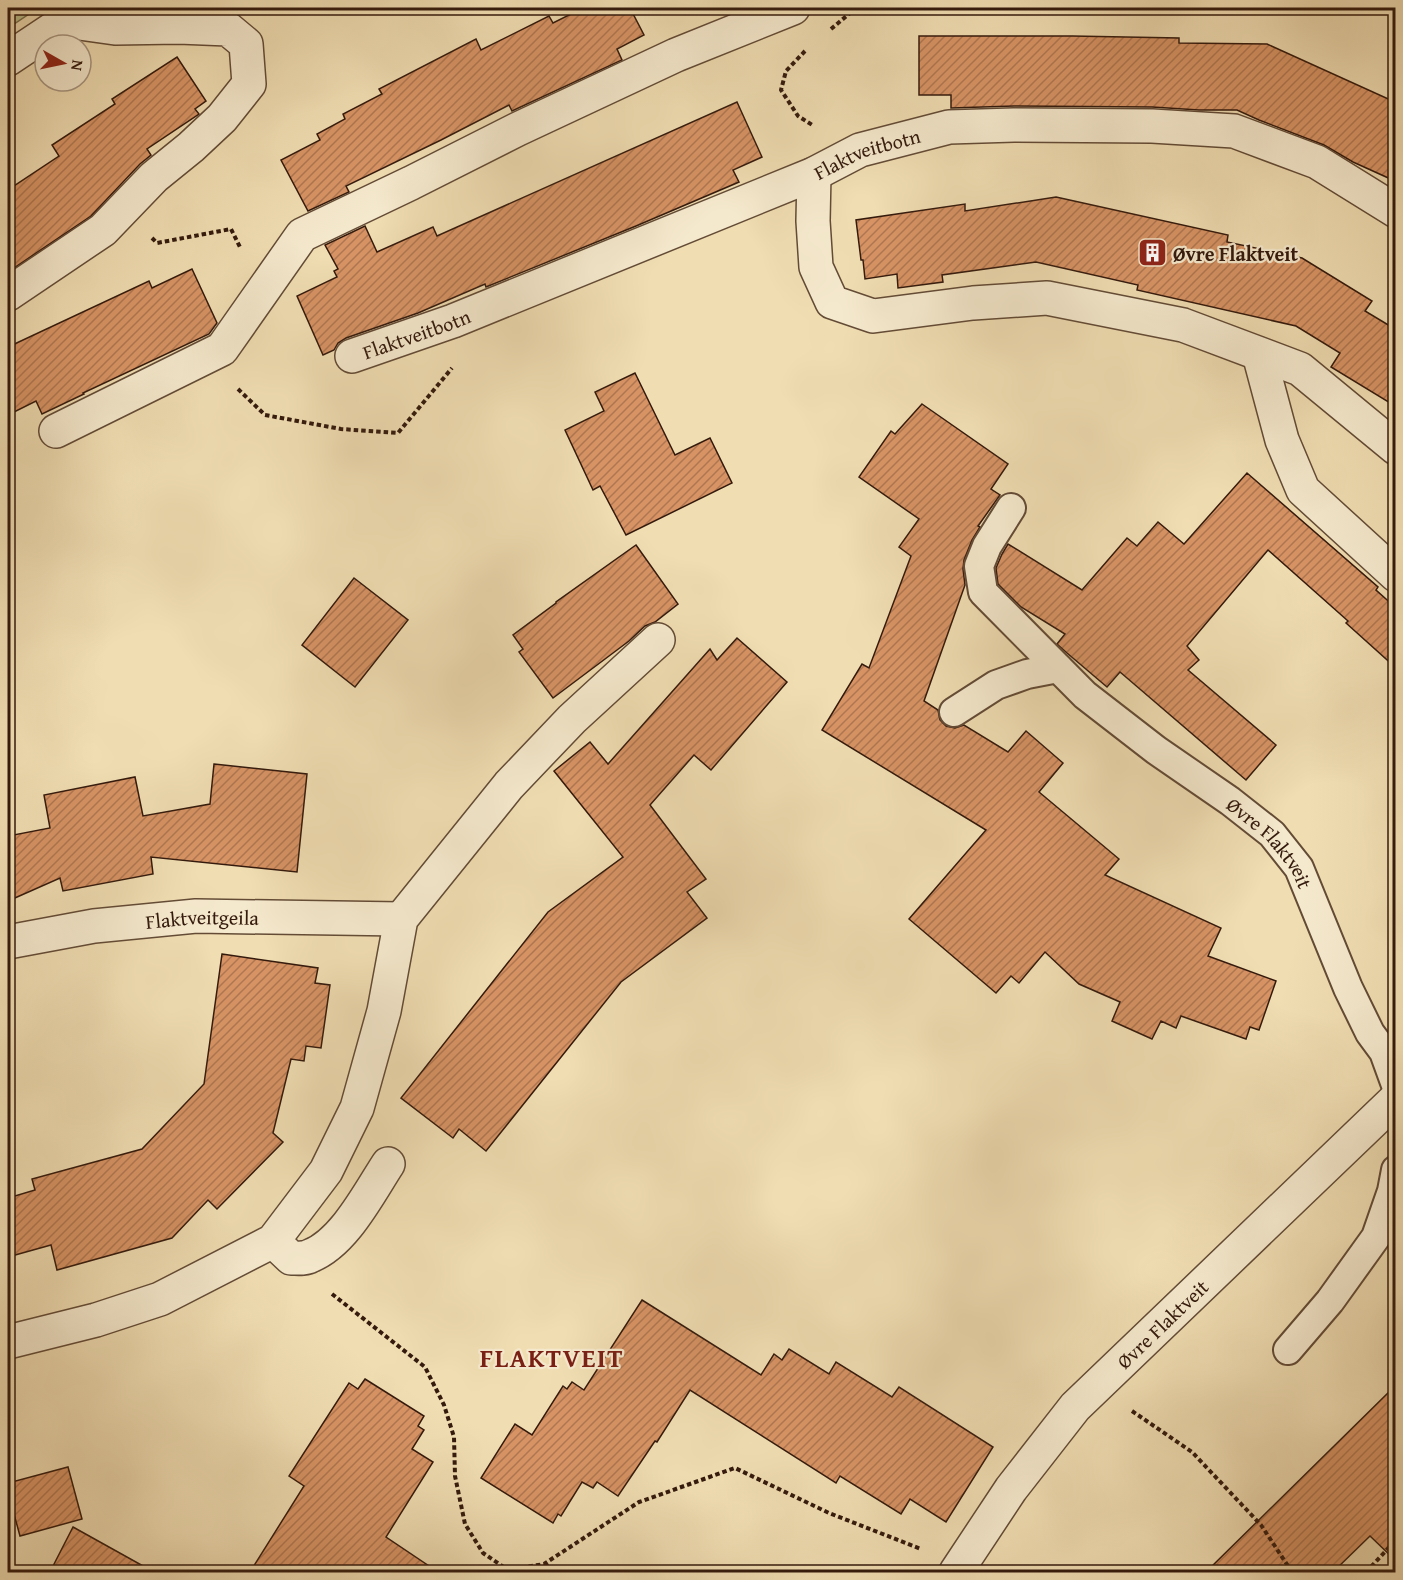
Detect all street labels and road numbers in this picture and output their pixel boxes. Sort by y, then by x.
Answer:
street label: Flaktveitbotn [808,121,923,186]
street label: Flaktveitbotn [358,301,475,366]
street label: Øvre Flaktveit [1221,789,1320,892]
street label: Flaktveitgeila [144,901,260,935]
street label: Øvre Flaktveit [1109,1272,1214,1375]

